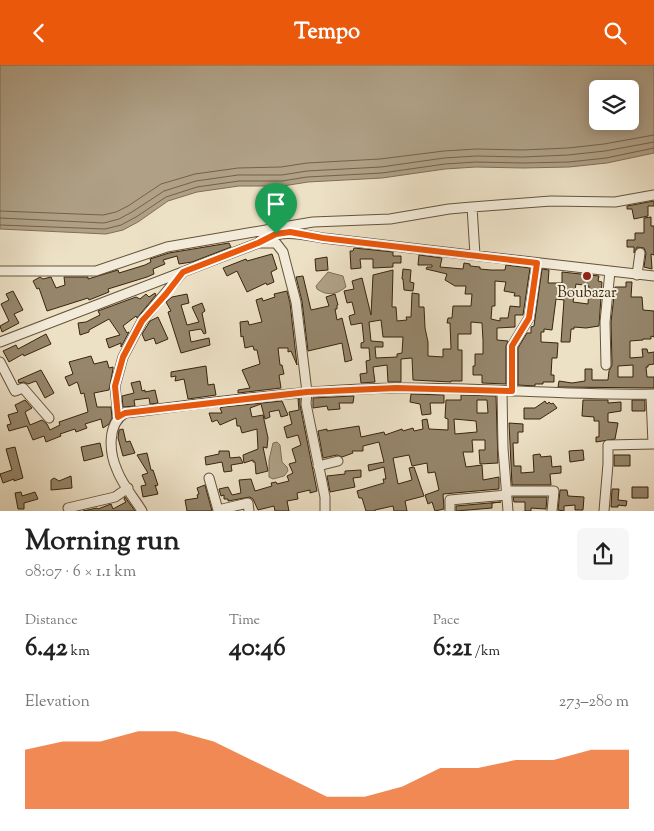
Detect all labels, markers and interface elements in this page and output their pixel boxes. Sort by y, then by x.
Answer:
text: Tempo [294,17,360,49]
icon: back [25,19,53,47]
icon: search [601,19,629,47]
map controls [589,80,639,130]
button: layers [589,80,639,130]
pin [255,183,297,234]
icon: arrive [262,190,290,218]
marker: Boubazar [581,270,593,282]
place label: Boubazar [557,283,617,304]
text: Morning run [25,522,180,562]
button: share [577,528,629,580]
text: 08:07 · 6 × 1.1 km [25,561,136,584]
text: Distance [25,611,78,631]
text: Time [229,611,260,631]
text: Pace [433,611,460,631]
text: 6.42 [25,631,68,667]
text: 40:46 [229,631,286,667]
text: 6:21 [433,631,472,667]
text: km [68,642,90,662]
text: /km [472,642,500,662]
text: Elevation [25,691,90,714]
text: 273–280 m [559,691,629,714]

